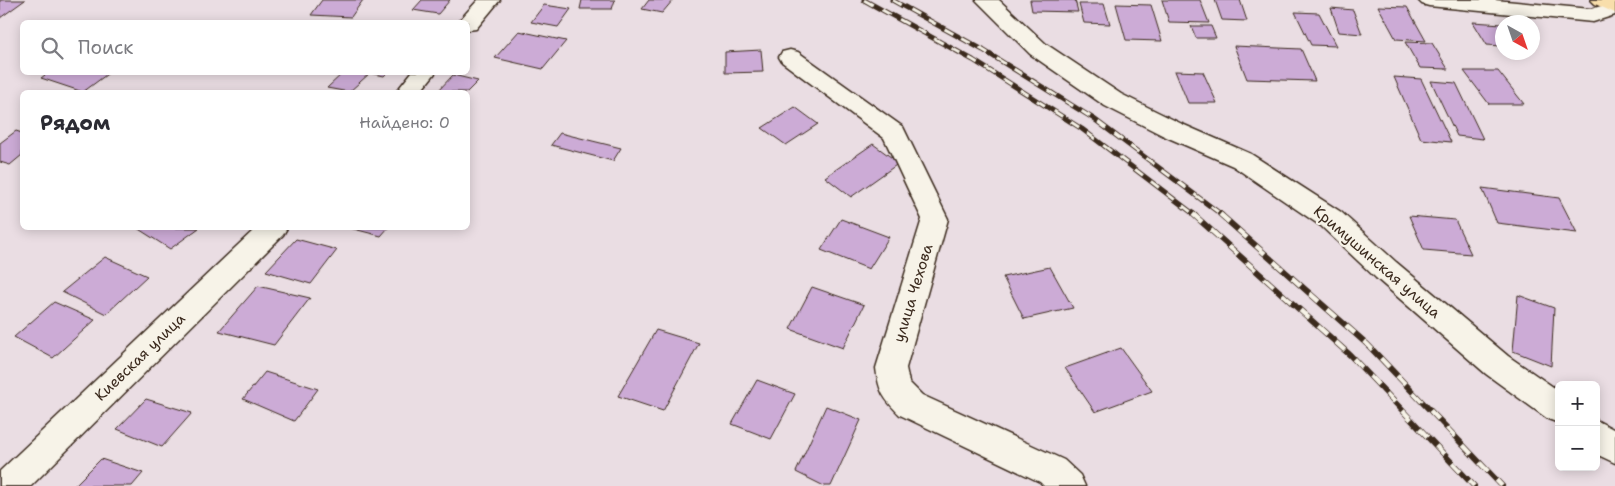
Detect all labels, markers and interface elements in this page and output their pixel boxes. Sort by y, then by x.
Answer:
north arrow [1495,15,1540,60]
search box [20,20,470,75]
icon: search [38,34,66,62]
text: Поиск [78,35,133,60]
text: Рядом [40,109,110,137]
text: Найдено: 0 [359,112,450,133]
street label: Кримушинская улица [1309,201,1445,323]
street label: улица Чехова [889,241,938,345]
street label: Киевская улица [91,308,190,405]
map controls [1555,381,1600,471]
button: + [1555,381,1600,426]
button: − [1555,426,1600,471]

